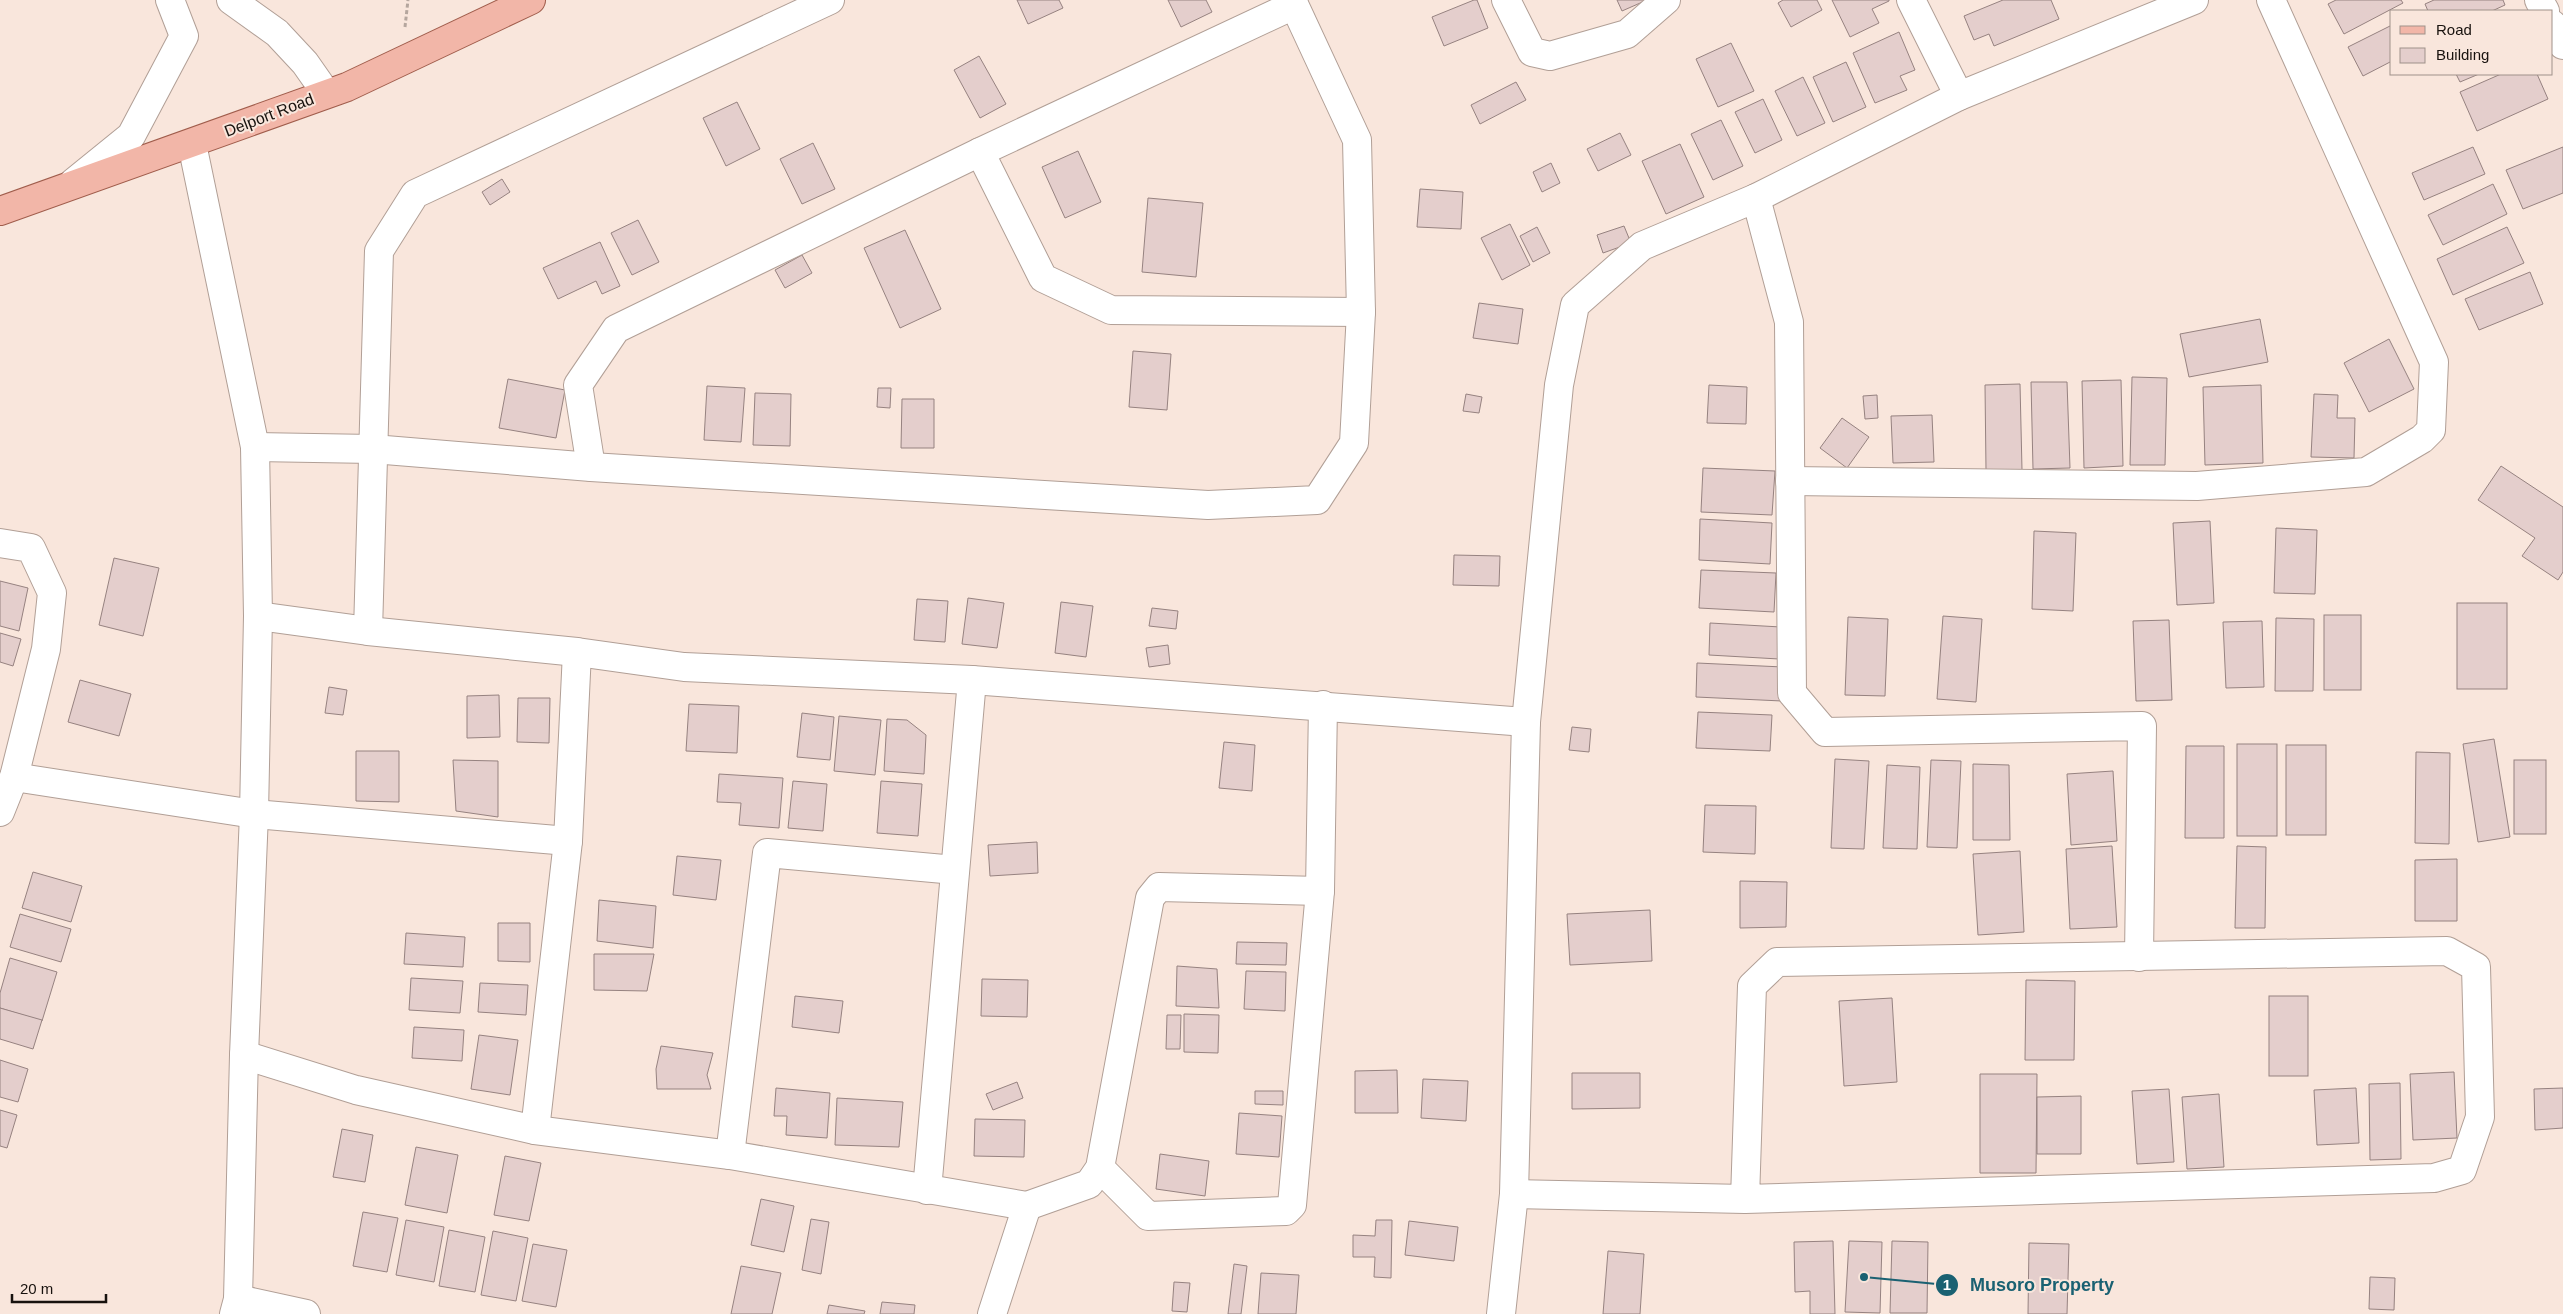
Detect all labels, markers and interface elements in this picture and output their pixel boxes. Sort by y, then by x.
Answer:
legend [2390,10,2553,75]
text: Road [2436,21,2472,38]
text: Building [2436,46,2489,63]
street label: Delport Road [222,90,316,140]
callout: Musoro Property [1935,1268,2124,1301]
scale bar [12,1272,106,1304]
text: Musoro Property [1970,1275,2114,1295]
text: 1 [1943,1276,1951,1293]
text: 20 m [20,1280,53,1297]

